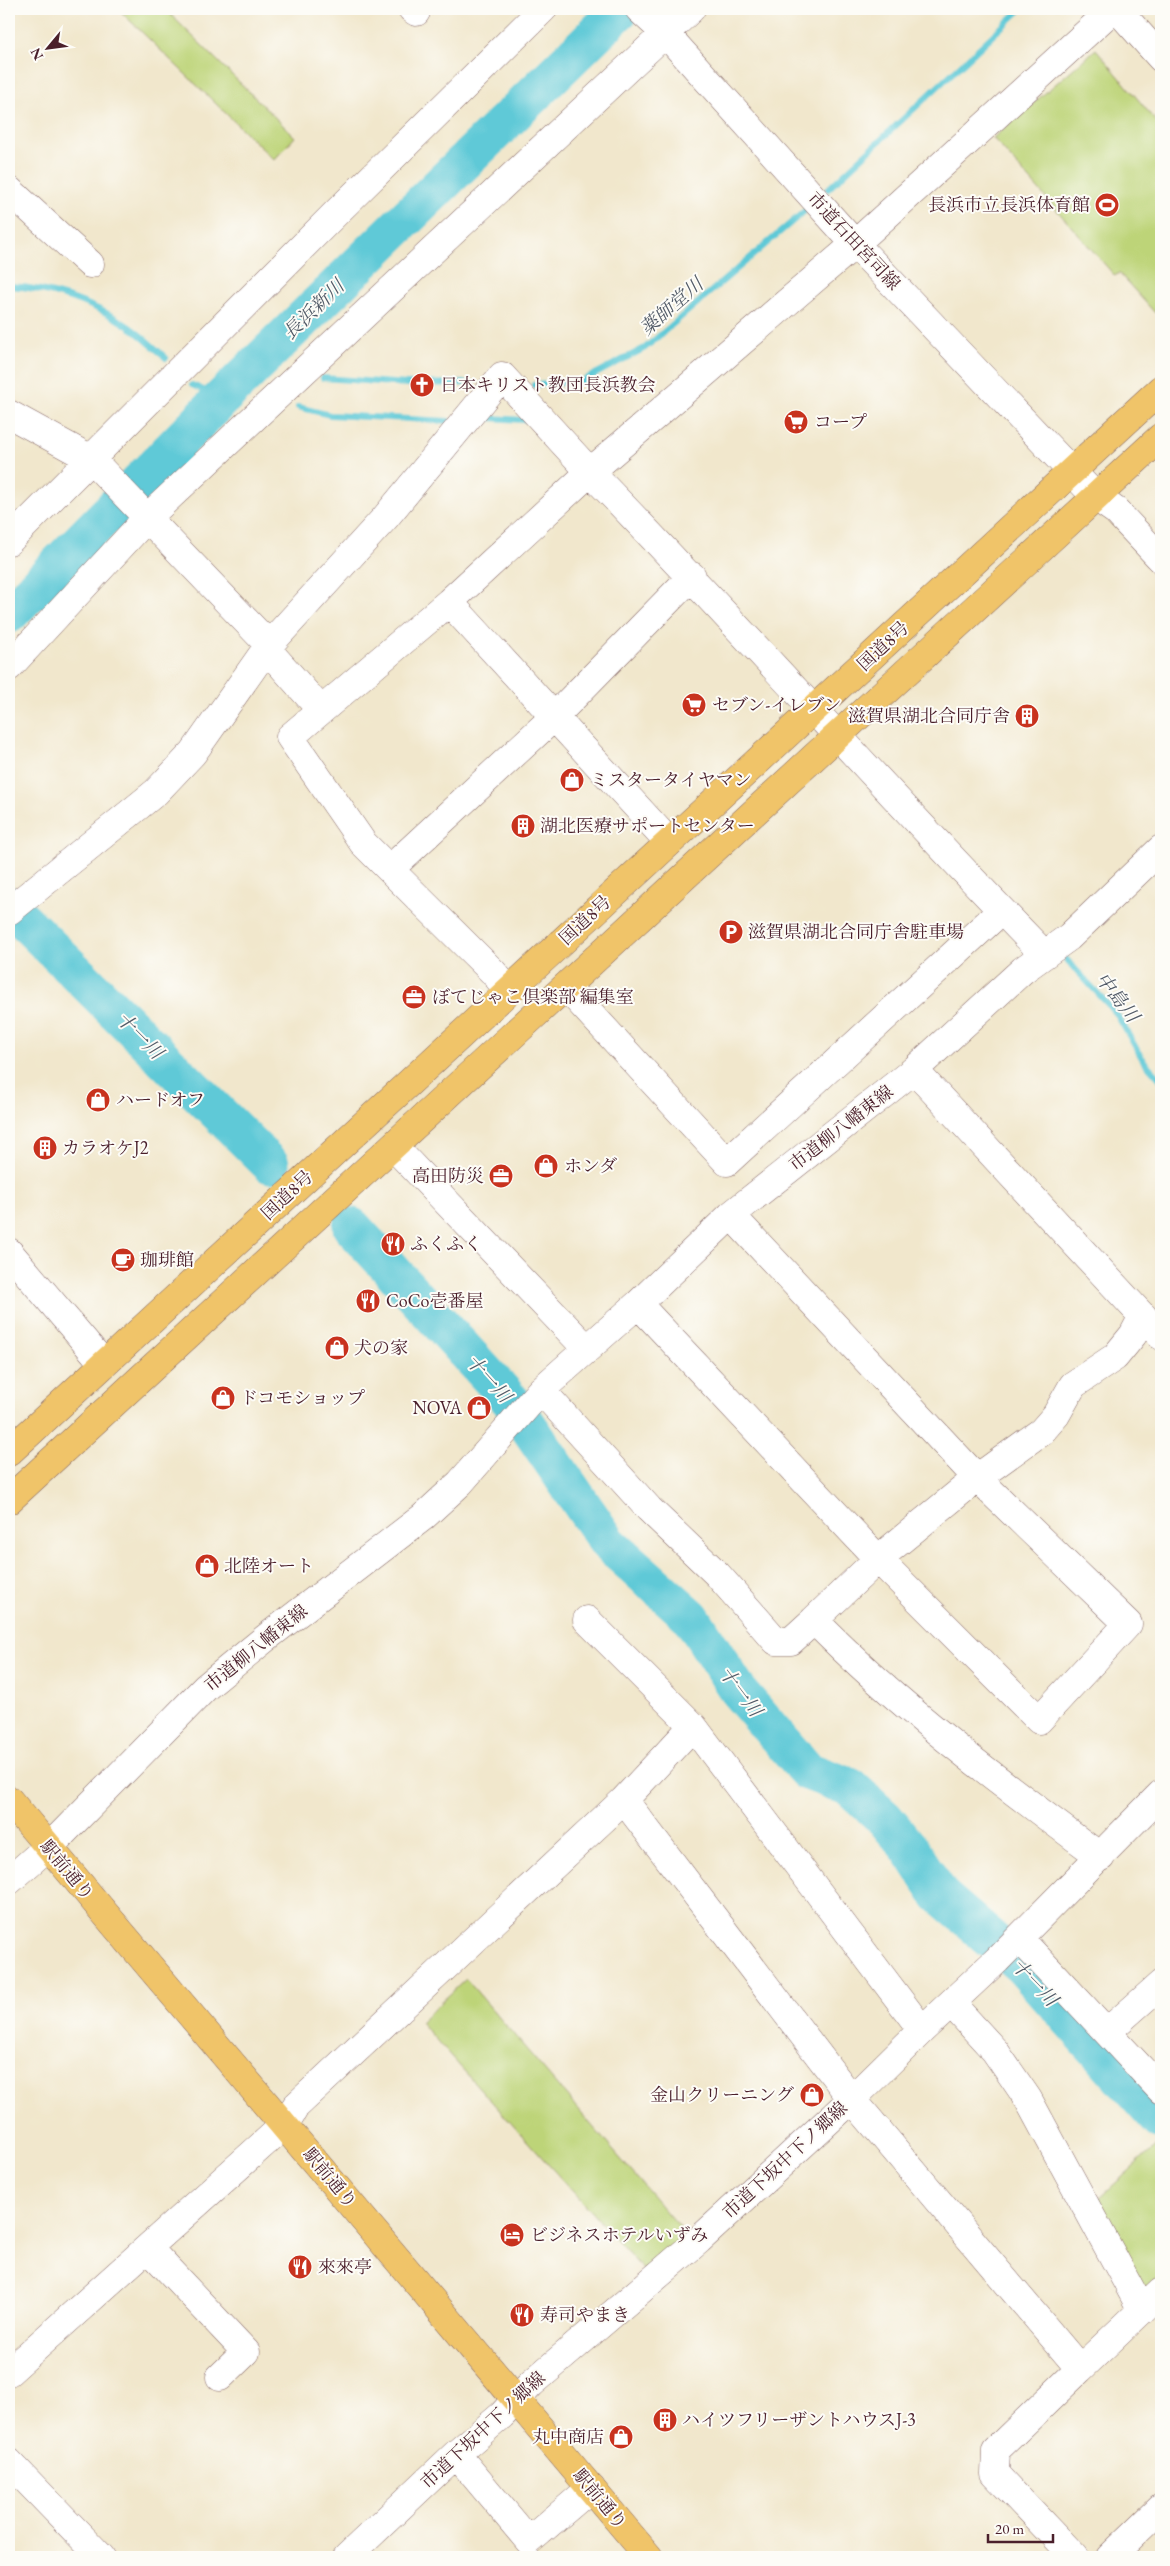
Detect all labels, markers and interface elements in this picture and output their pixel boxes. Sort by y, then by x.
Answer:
north arrow [22,22,72,72]
text: N [26,44,47,64]
street label: 市道石田宮司線 [803,187,906,295]
sports icon: 長浜市立長浜体育館 [1094,192,1120,218]
place label: 長浜市立長浜体育館 [928,193,1090,216]
water label: 薬師堂川 [634,271,710,341]
water label: 長浜新川 [277,273,351,345]
church icon: 日本キリスト教団長浜教会 [409,372,435,398]
place label: 日本キリスト教団長浜教会 [440,373,656,396]
supermarket icon: コープ [783,409,809,435]
place label: コープ [814,410,867,433]
street label: 国道8号 [852,616,913,675]
supermarket icon: セブン-イレブン [681,692,707,718]
place label: セブン-イレブン [712,693,842,716]
building icon: 滋賀県湖北合同庁舎 [1014,703,1040,729]
place label: 滋賀県湖北合同庁舎 [848,704,1010,727]
shop icon: ミスタータイヤマン [559,767,585,793]
place label: ミスタータイヤマン [590,768,752,791]
building icon: 湖北医療サポートセンター [510,813,536,839]
place label: 湖北医療サポートセンター [540,814,755,837]
street label: 国道8号 [554,890,615,949]
parking icon: 滋賀県湖北合同庁舎駐車場 [718,919,744,945]
place label: 滋賀県湖北合同庁舎駐車場 [748,920,964,943]
water label: 中島川 [1090,967,1146,1029]
office icon: ぼてじゃこ倶楽部 編集室 [401,984,427,1010]
place label: ぼてじゃこ倶楽部 編集室 [432,985,634,1008]
water label: 十一川 [111,1006,170,1066]
street label: 市道柳八幡東線 [784,1080,897,1175]
shop icon: ハードオフ [85,1087,111,1113]
place label: ハードオフ [116,1088,205,1111]
building icon: カラオケJ2 [32,1135,58,1161]
place label: カラオケJ2 [62,1136,149,1159]
shop icon: ホンダ [533,1153,559,1179]
place label: ホンダ [564,1154,617,1177]
office icon: 高田防災 [488,1163,514,1189]
place label: 高田防災 [412,1164,484,1187]
street label: 国道8号 [256,1165,317,1224]
restaurant icon: ふくふく [380,1231,406,1257]
place label: ふくふく [410,1232,482,1255]
cafe icon: 珈琲館 [110,1247,136,1273]
place label: 珈琲館 [140,1248,194,1271]
restaurant icon: CoCo壱番屋 [355,1288,381,1314]
place label: CoCo壱番屋 [386,1289,483,1312]
shop icon: 犬の家 [324,1335,350,1361]
place label: 犬の家 [354,1336,408,1359]
water label: 十一川 [460,1349,518,1409]
shop icon: ドコモショップ [210,1385,236,1411]
place label: ドコモショップ [240,1386,365,1409]
shop icon: NOVA [466,1395,492,1421]
place label: NOVA [412,1396,463,1419]
shop icon: 北陸オート [194,1553,220,1579]
place label: 北陸オート [224,1554,314,1577]
street label: 市道柳八幡東線 [199,1599,312,1696]
water label: 十一川 [713,1661,769,1723]
street label: 駅前通り [35,1835,99,1905]
water label: 十一川 [1006,1953,1065,2013]
shop icon: 金山クリーニング [799,2082,825,2108]
place label: 金山クリーニング [650,2083,794,2106]
street label: 市道下坂中下ノ郷線 [718,2096,852,2223]
street label: 駅前通り [298,2143,362,2213]
hotel icon: ビジネスホテルいずみ [499,2222,525,2248]
place label: ビジネスホテルいずみ [530,2223,709,2246]
restaurant icon: 來來亭 [287,2254,313,2280]
place label: 來來亭 [318,2255,372,2278]
restaurant icon: 寿司やまき [509,2302,535,2328]
place label: 寿司やまき [540,2303,630,2326]
street label: 市道下坂中下ノ郷線 [416,2366,550,2493]
building icon: ハイツフリーザントハウスJ-3 [652,2407,678,2433]
place label: ハイツフリーザントハウスJ-3 [682,2408,916,2431]
shop icon: 丸中商店 [608,2424,634,2450]
place label: 丸中商店 [532,2425,604,2448]
street label: 駅前通り [568,2464,632,2534]
scale bar [988,2511,1052,2543]
text: 20 m [995,2519,1024,2538]

